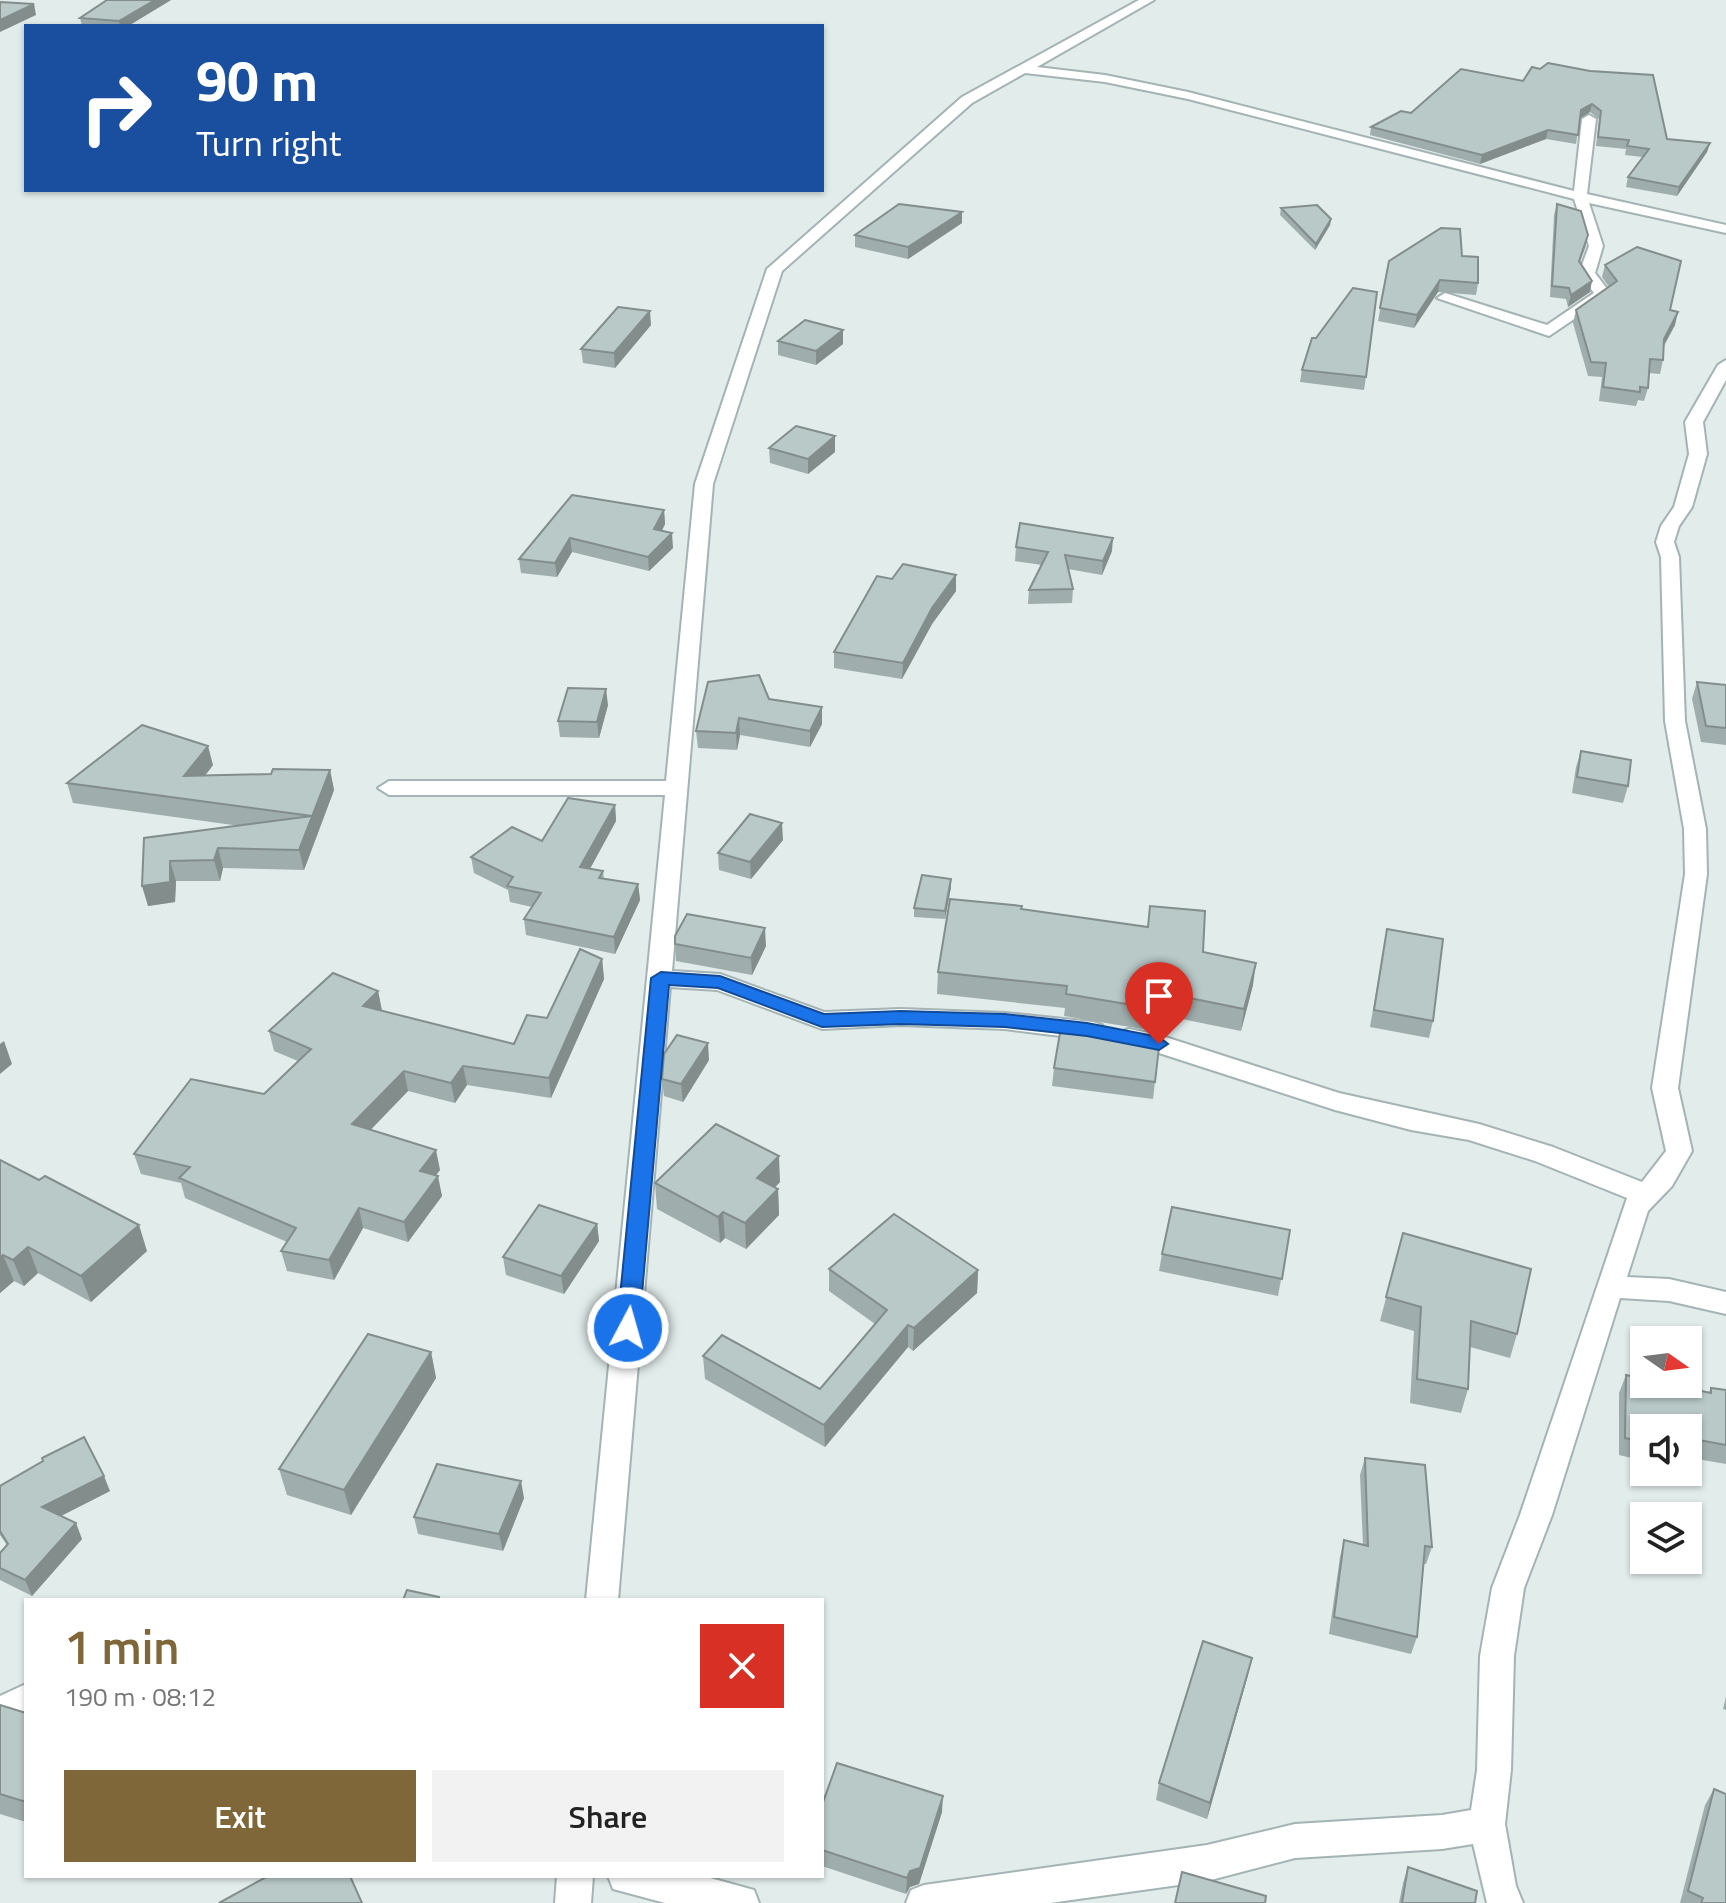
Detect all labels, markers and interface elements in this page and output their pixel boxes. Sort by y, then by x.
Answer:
text: 90 m [196,38,318,123]
icon: right [64,56,168,160]
text: Turn right [196,115,341,170]
pin [1125,962,1193,1044]
icon: arrive [1137,974,1181,1018]
position arrow [586,1286,670,1370]
north arrow [1630,1326,1702,1398]
map controls [1630,1326,1702,1574]
button: sound [1630,1414,1702,1486]
button: layers [1630,1502,1702,1574]
text: 1 min [64,1610,179,1683]
button: close [700,1624,784,1708]
text: 190 m · 08:12 [64,1677,216,1716]
button: Exit [64,1770,416,1862]
button: Share [432,1770,784,1862]

